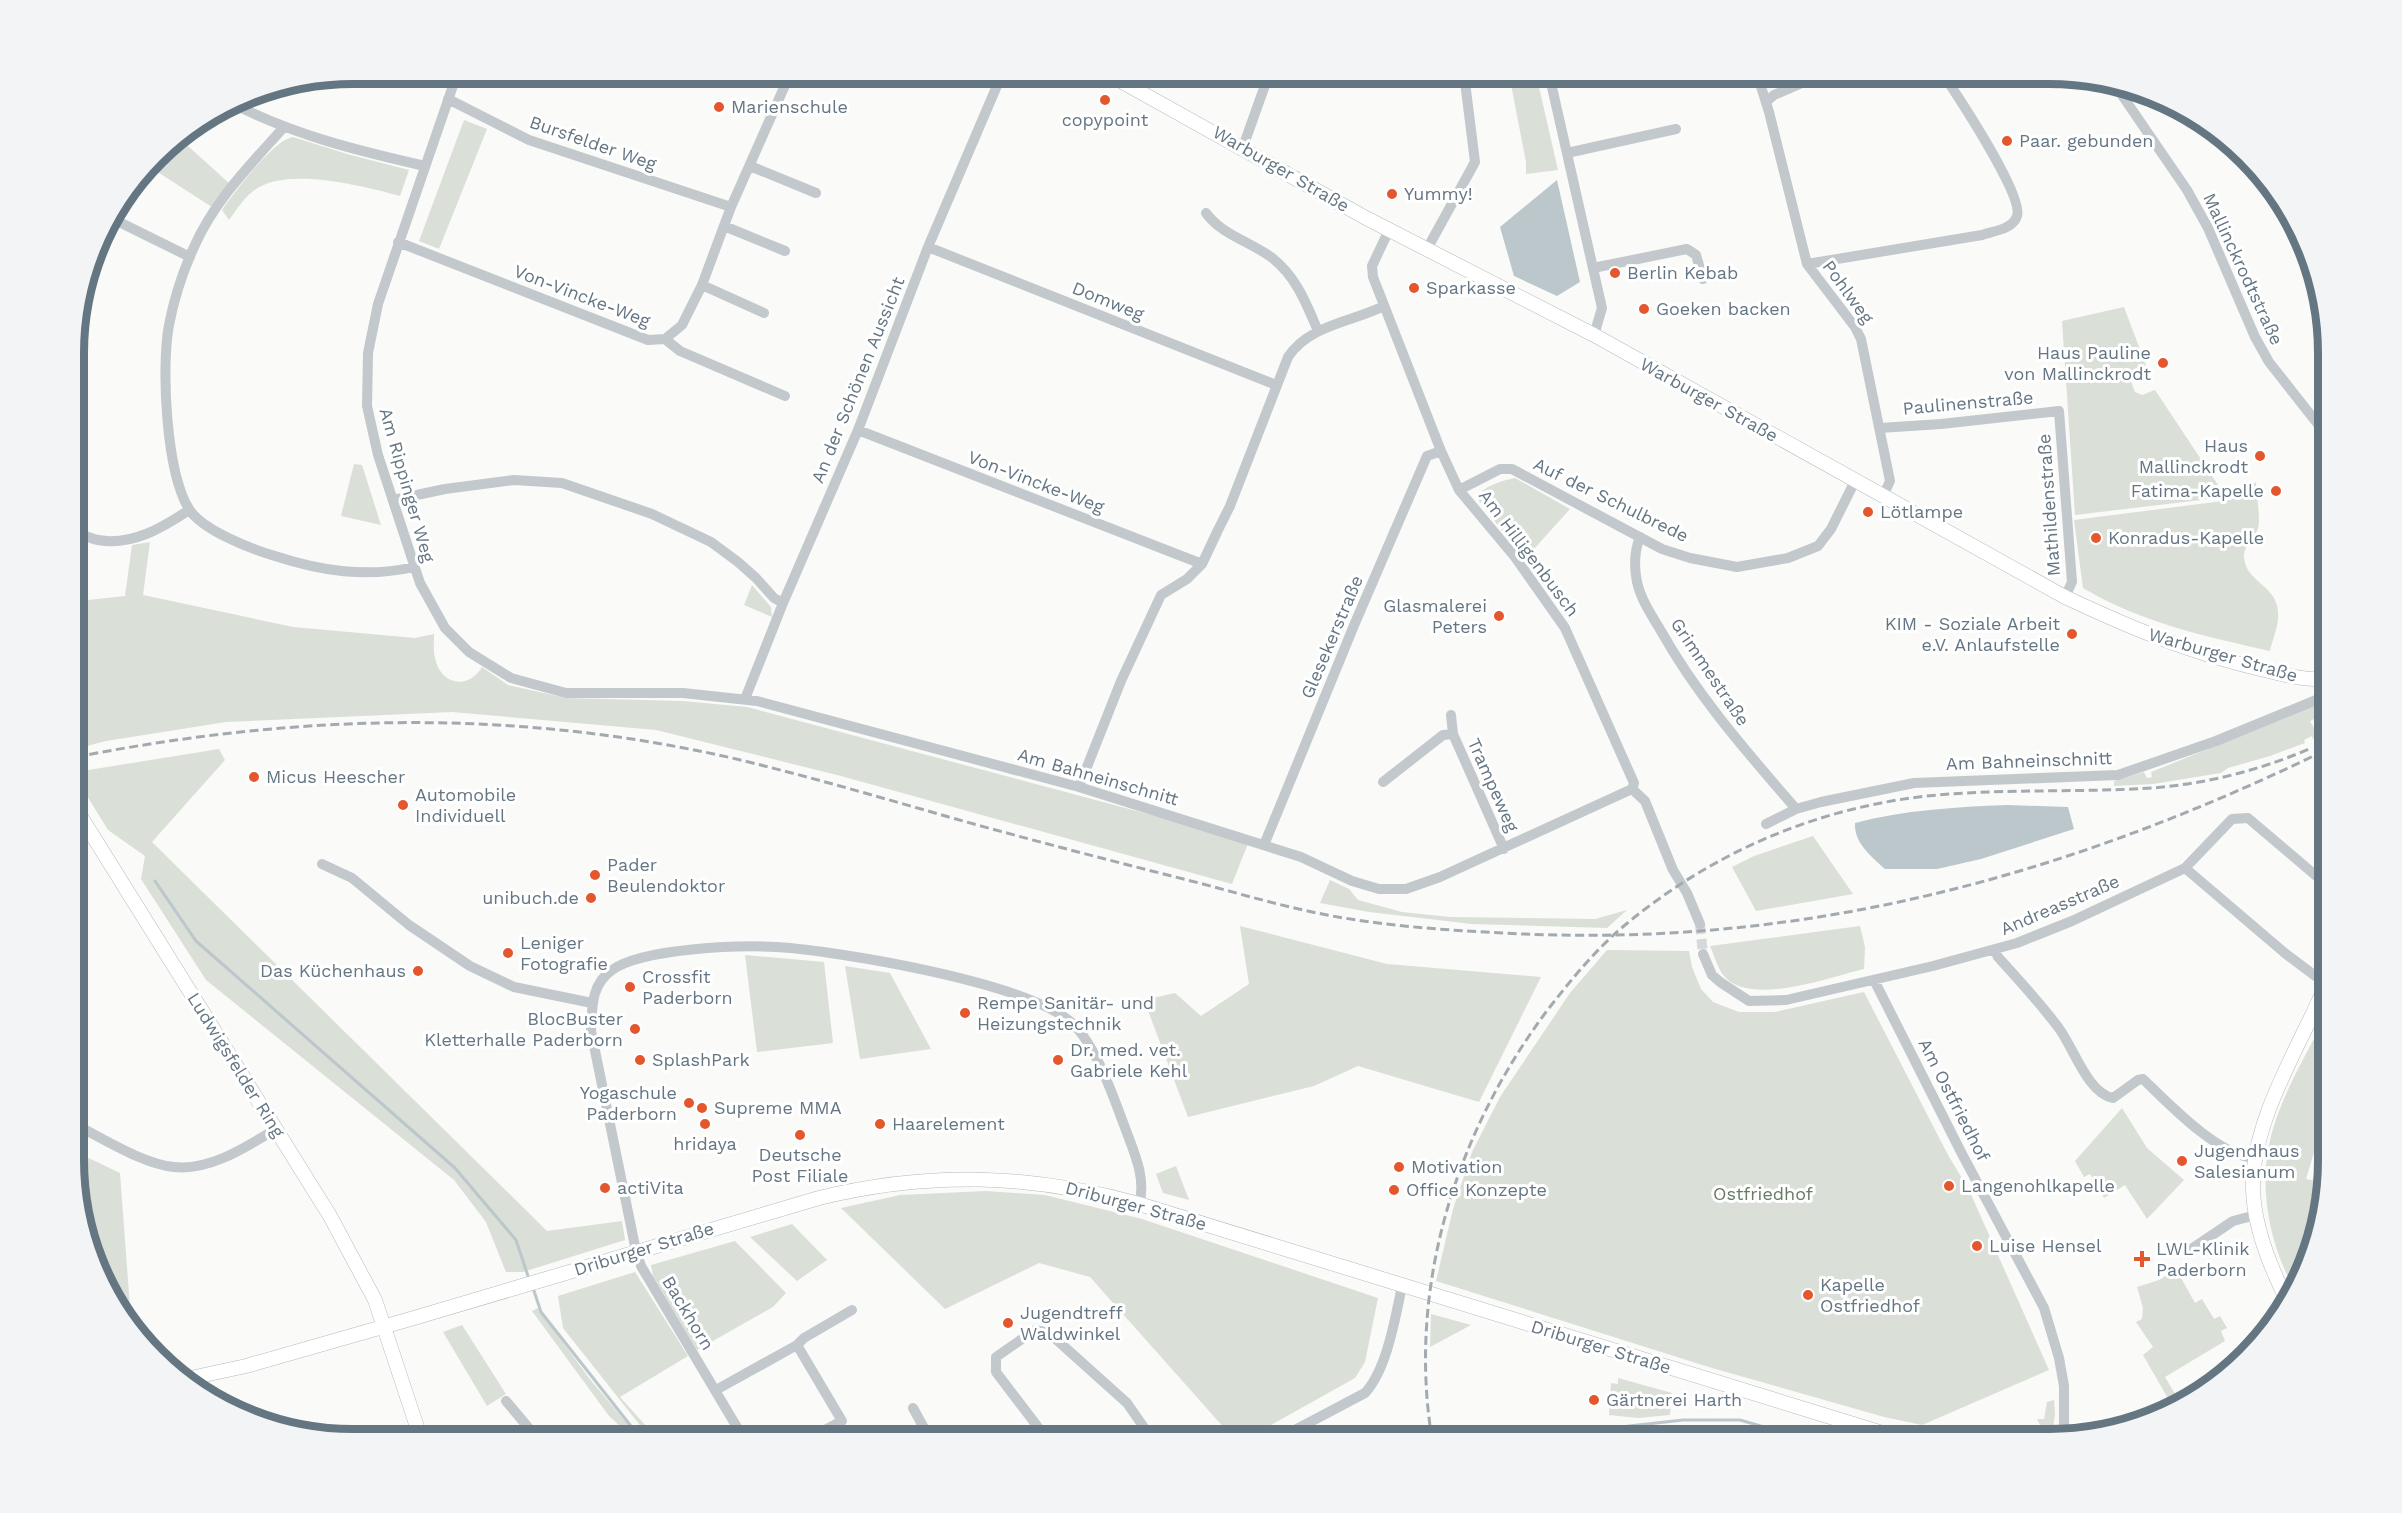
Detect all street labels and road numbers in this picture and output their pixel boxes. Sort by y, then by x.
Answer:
street label: Bursfelder Weg [527,111,660,174]
street label: Warburger Straße [1209,121,1353,216]
street label: Mallinckrodtstraße [2199,190,2288,348]
street label: Pohlweg [1819,256,1879,328]
street label: Von-Vincke-Weg [511,260,654,331]
street label: An der Schönen Aussicht [806,273,909,486]
street label: Domweg [1069,277,1148,325]
street label: Warburger Straße [1637,353,1782,446]
street label: Paulinenstraße [1902,386,2034,419]
street label: Am Rippinger Weg [375,405,440,565]
street label: Mathildenstraße [2033,433,2064,577]
street label: Von-Vincke-Weg [965,446,1108,517]
street label: Auf der Schulbrede [1530,453,1692,546]
street label: Am Hilligenbusch [1475,485,1584,620]
street label: Glesekerstraße [1296,572,1367,702]
street label: Grimmestraße [1667,614,1754,730]
street label: Warburger Straße [2146,623,2300,686]
street label: Trampeweg [1463,735,1524,835]
street label: Am Bahneinschnitt [1015,744,1181,810]
street label: Am Bahneinschnitt [1946,747,2113,774]
street label: Andreasstraße [1997,870,2122,939]
street label: Ludwigsfelder Ring [183,988,290,1141]
street label: Am Ostfriedhof [1914,1035,1994,1165]
street label: Driburger Straße [1063,1177,1209,1234]
street label: Driburger Straße [571,1217,716,1280]
street label: Backhorn [658,1272,719,1354]
street label: Driburger Straße [1529,1315,1674,1378]

